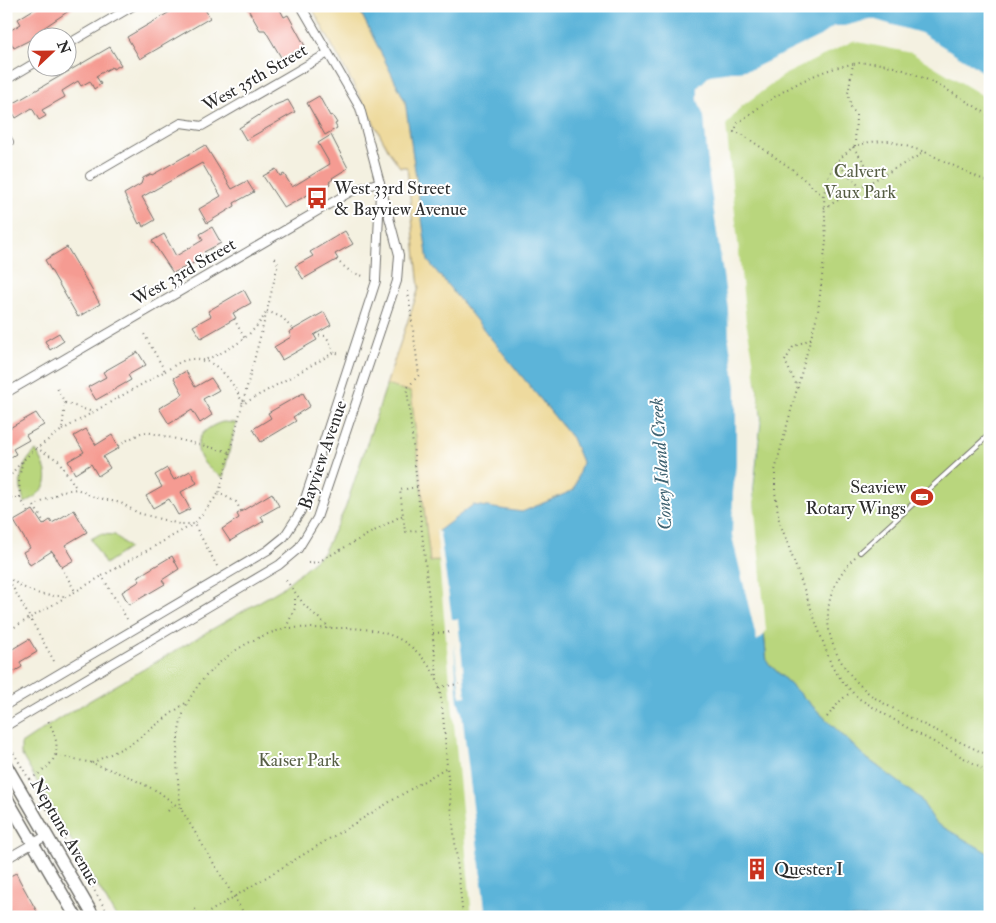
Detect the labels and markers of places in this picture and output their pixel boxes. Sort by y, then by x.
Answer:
place label: West 33rd Street & Bayview Avenue [333,177,467,221]
bus stop icon: West 33rd Street & Bayview Avenue [304,185,330,211]
place label: Seaview Rotary Wings [806,476,907,520]
sports icon: Seaview Rotary Wings [909,484,935,510]
building icon: Quester I [744,856,770,882]
place label: Quester I [774,858,843,881]

